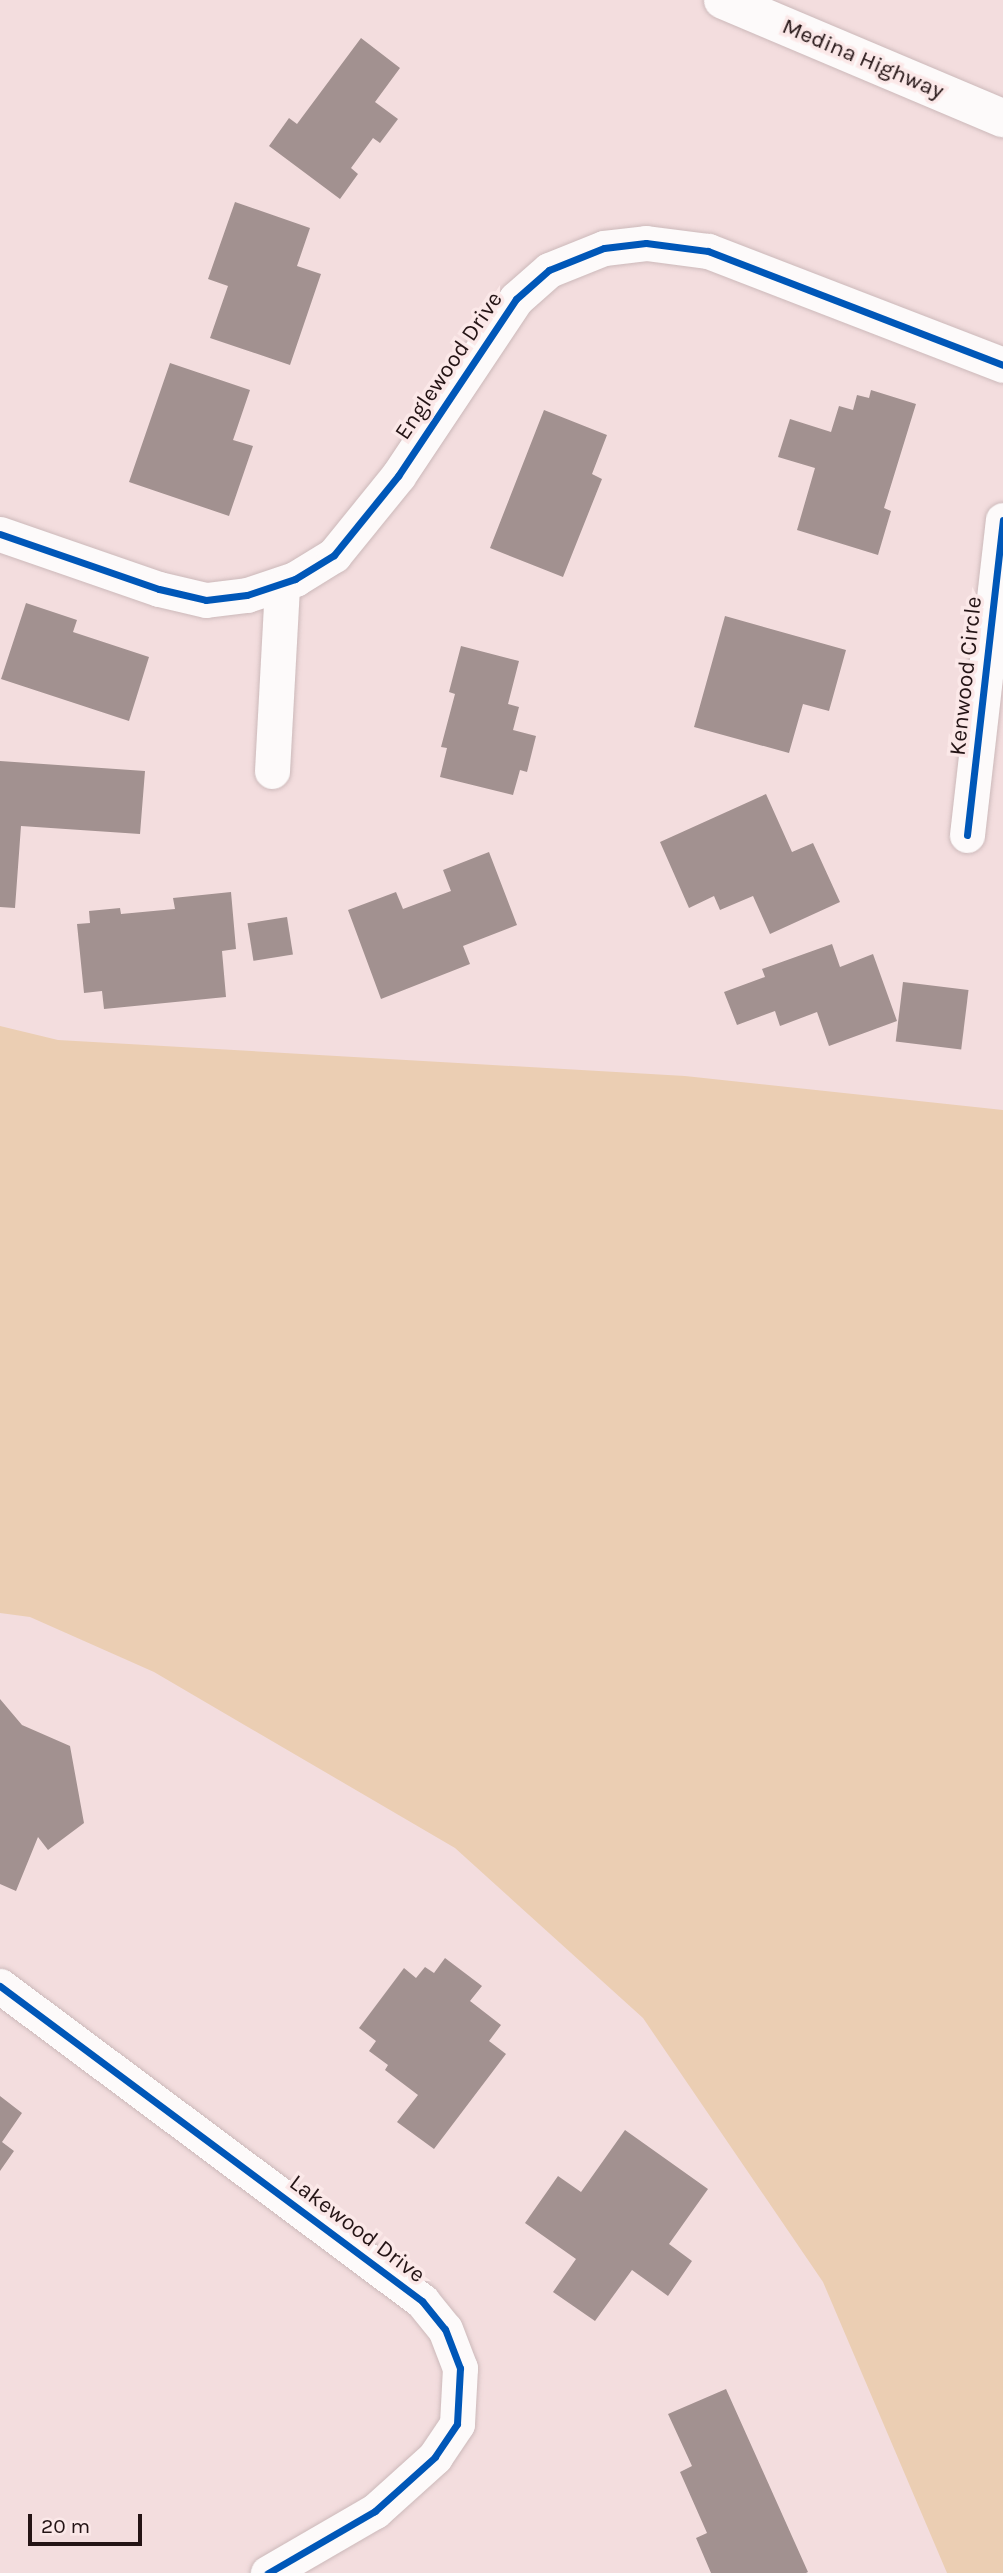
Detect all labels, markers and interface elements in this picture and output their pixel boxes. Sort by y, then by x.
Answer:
street label: Medina Highway [778,13,948,105]
street label: Englewood Drive [389,287,509,445]
street label: Kenwood Circle [944,595,988,757]
street label: Lakewood Drive [284,2169,430,2289]
scale bar [32,2500,145,2544]
text: 20 m [41,2514,90,2538]

